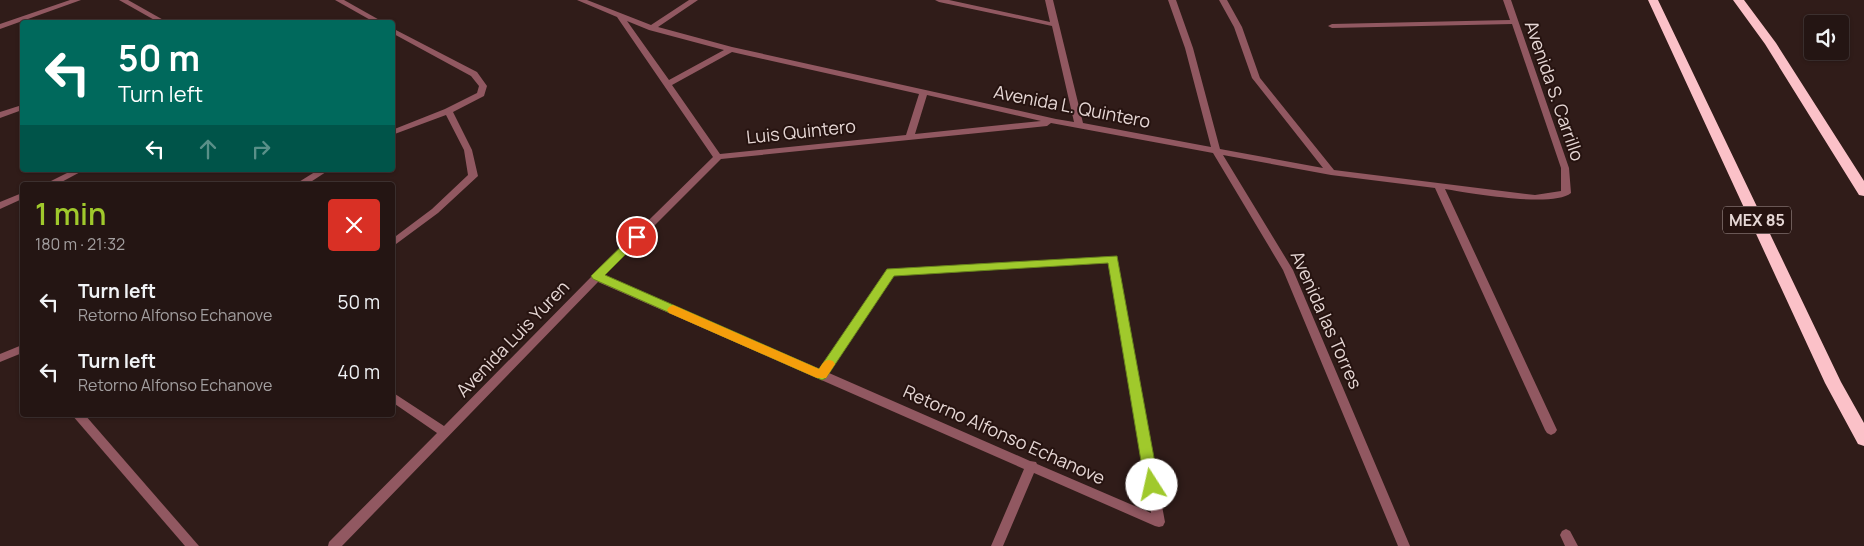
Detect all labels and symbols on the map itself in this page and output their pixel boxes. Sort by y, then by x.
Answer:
street label: Avenida S. Carrillo [1520,17,1590,164]
street label: Avenida L. Quintero [992,79,1153,133]
street label: Luis Quintero [745,113,857,149]
road number: MEX 85 [1723,206,1791,234]
pin [616,216,658,258]
street label: Avenida las Torres [1286,247,1368,392]
street label: Avenida Luis Yuren [450,275,574,402]
street label: Retorno Alfonso Echanove [900,379,1109,489]
position arrow [1125,458,1177,510]

